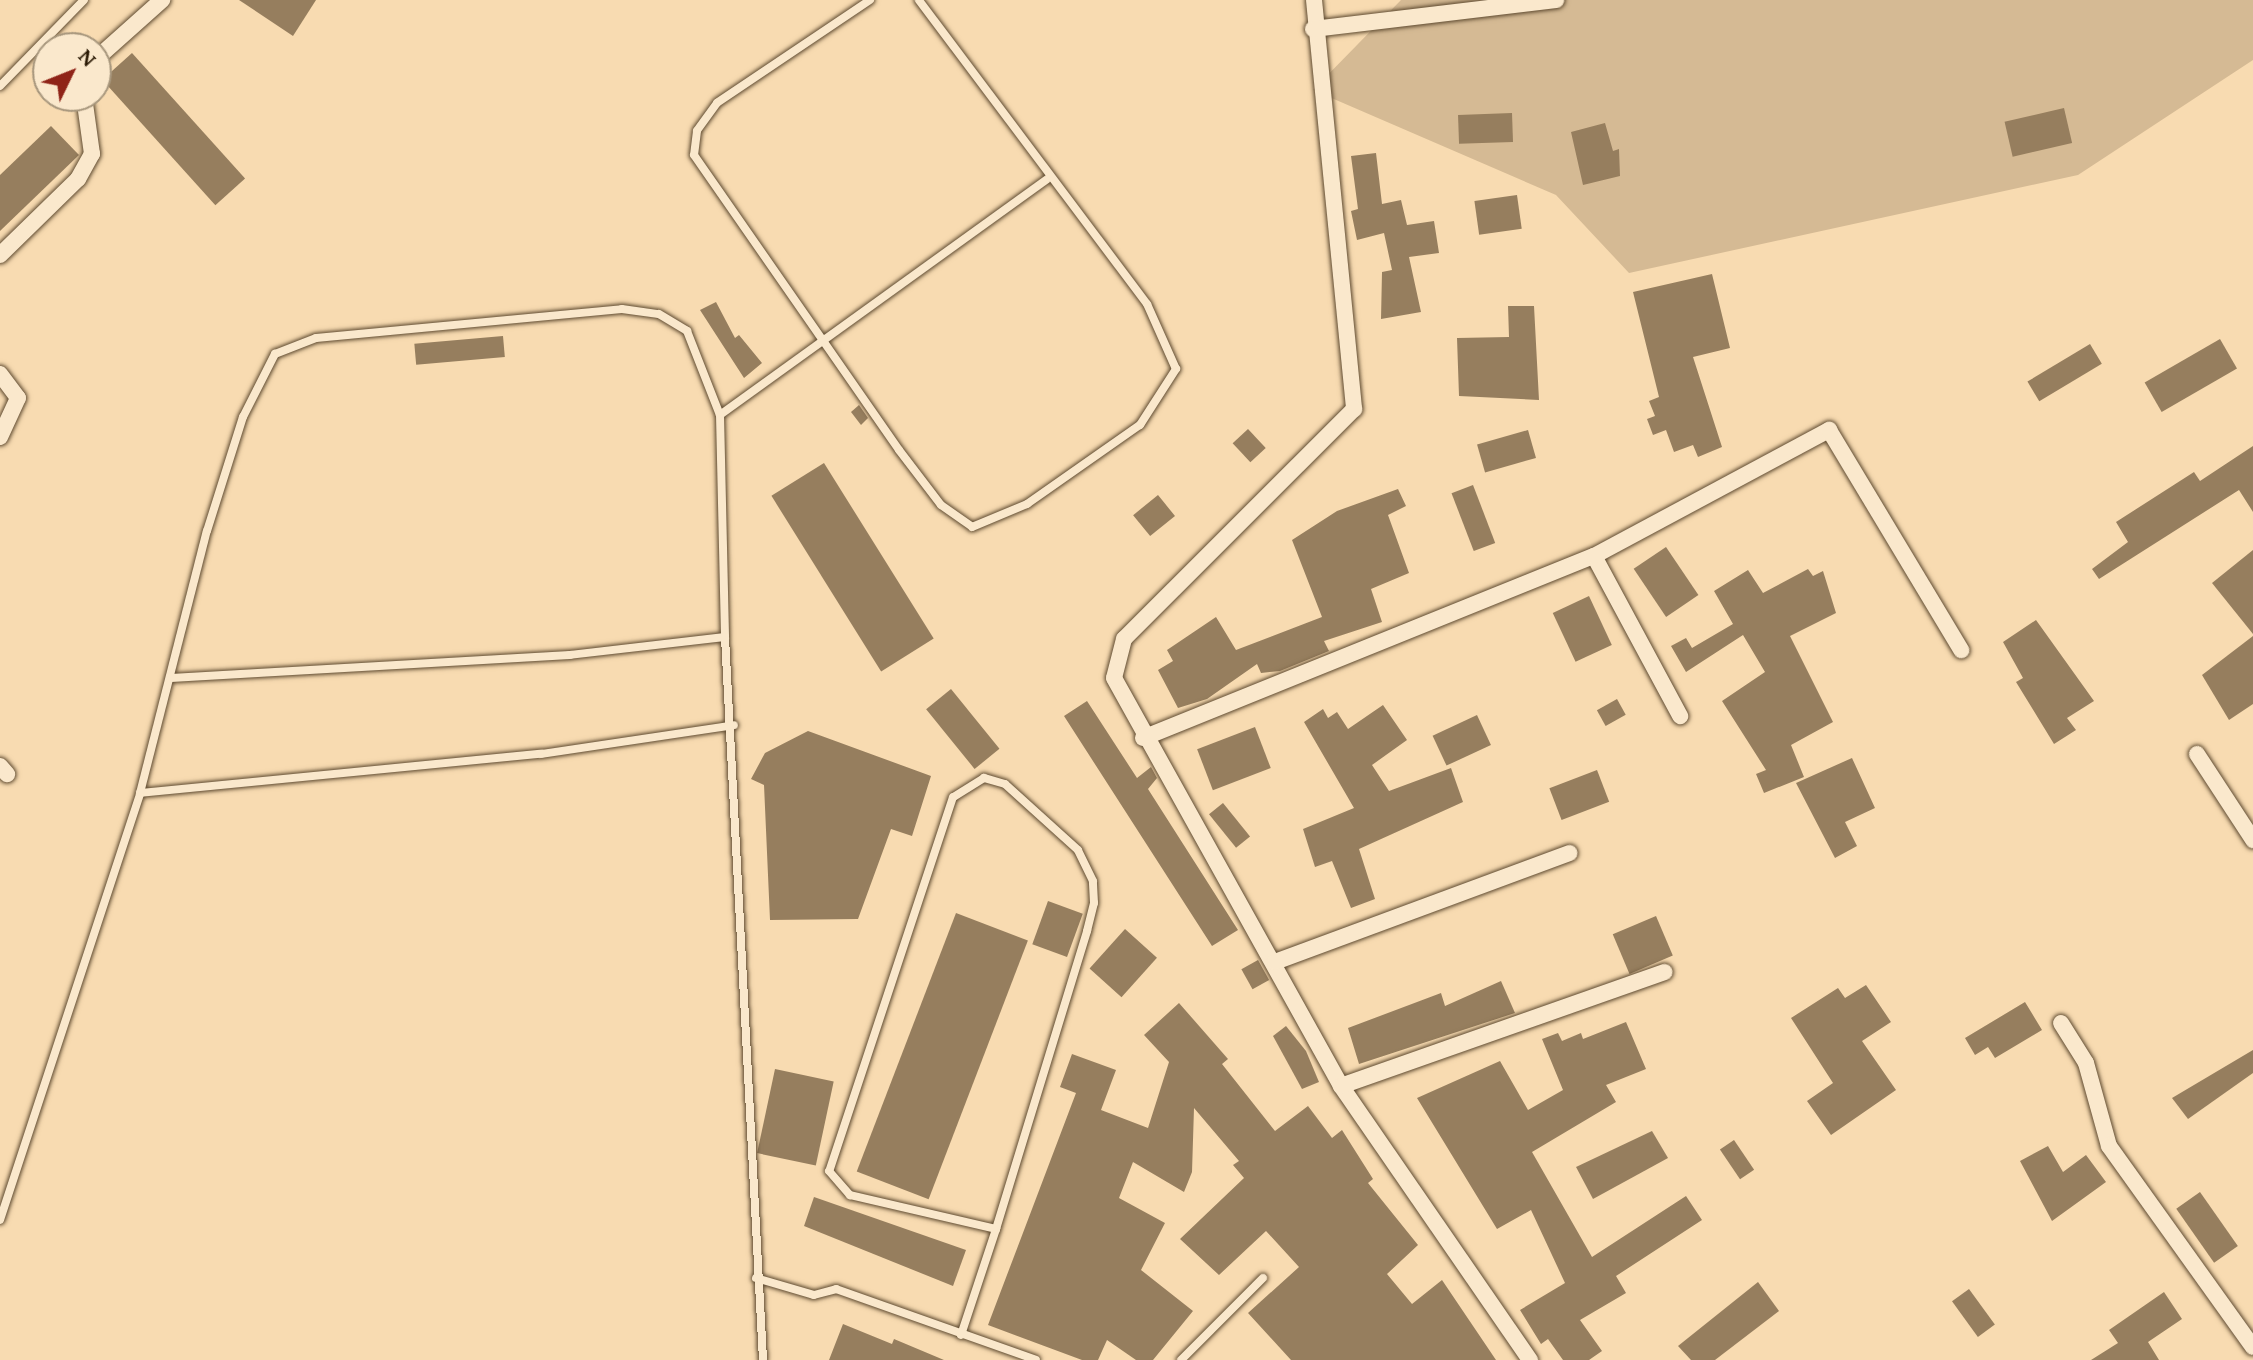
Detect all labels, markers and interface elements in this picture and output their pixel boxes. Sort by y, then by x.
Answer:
north arrow [32,32,112,112]
text: N [71,41,105,73]

